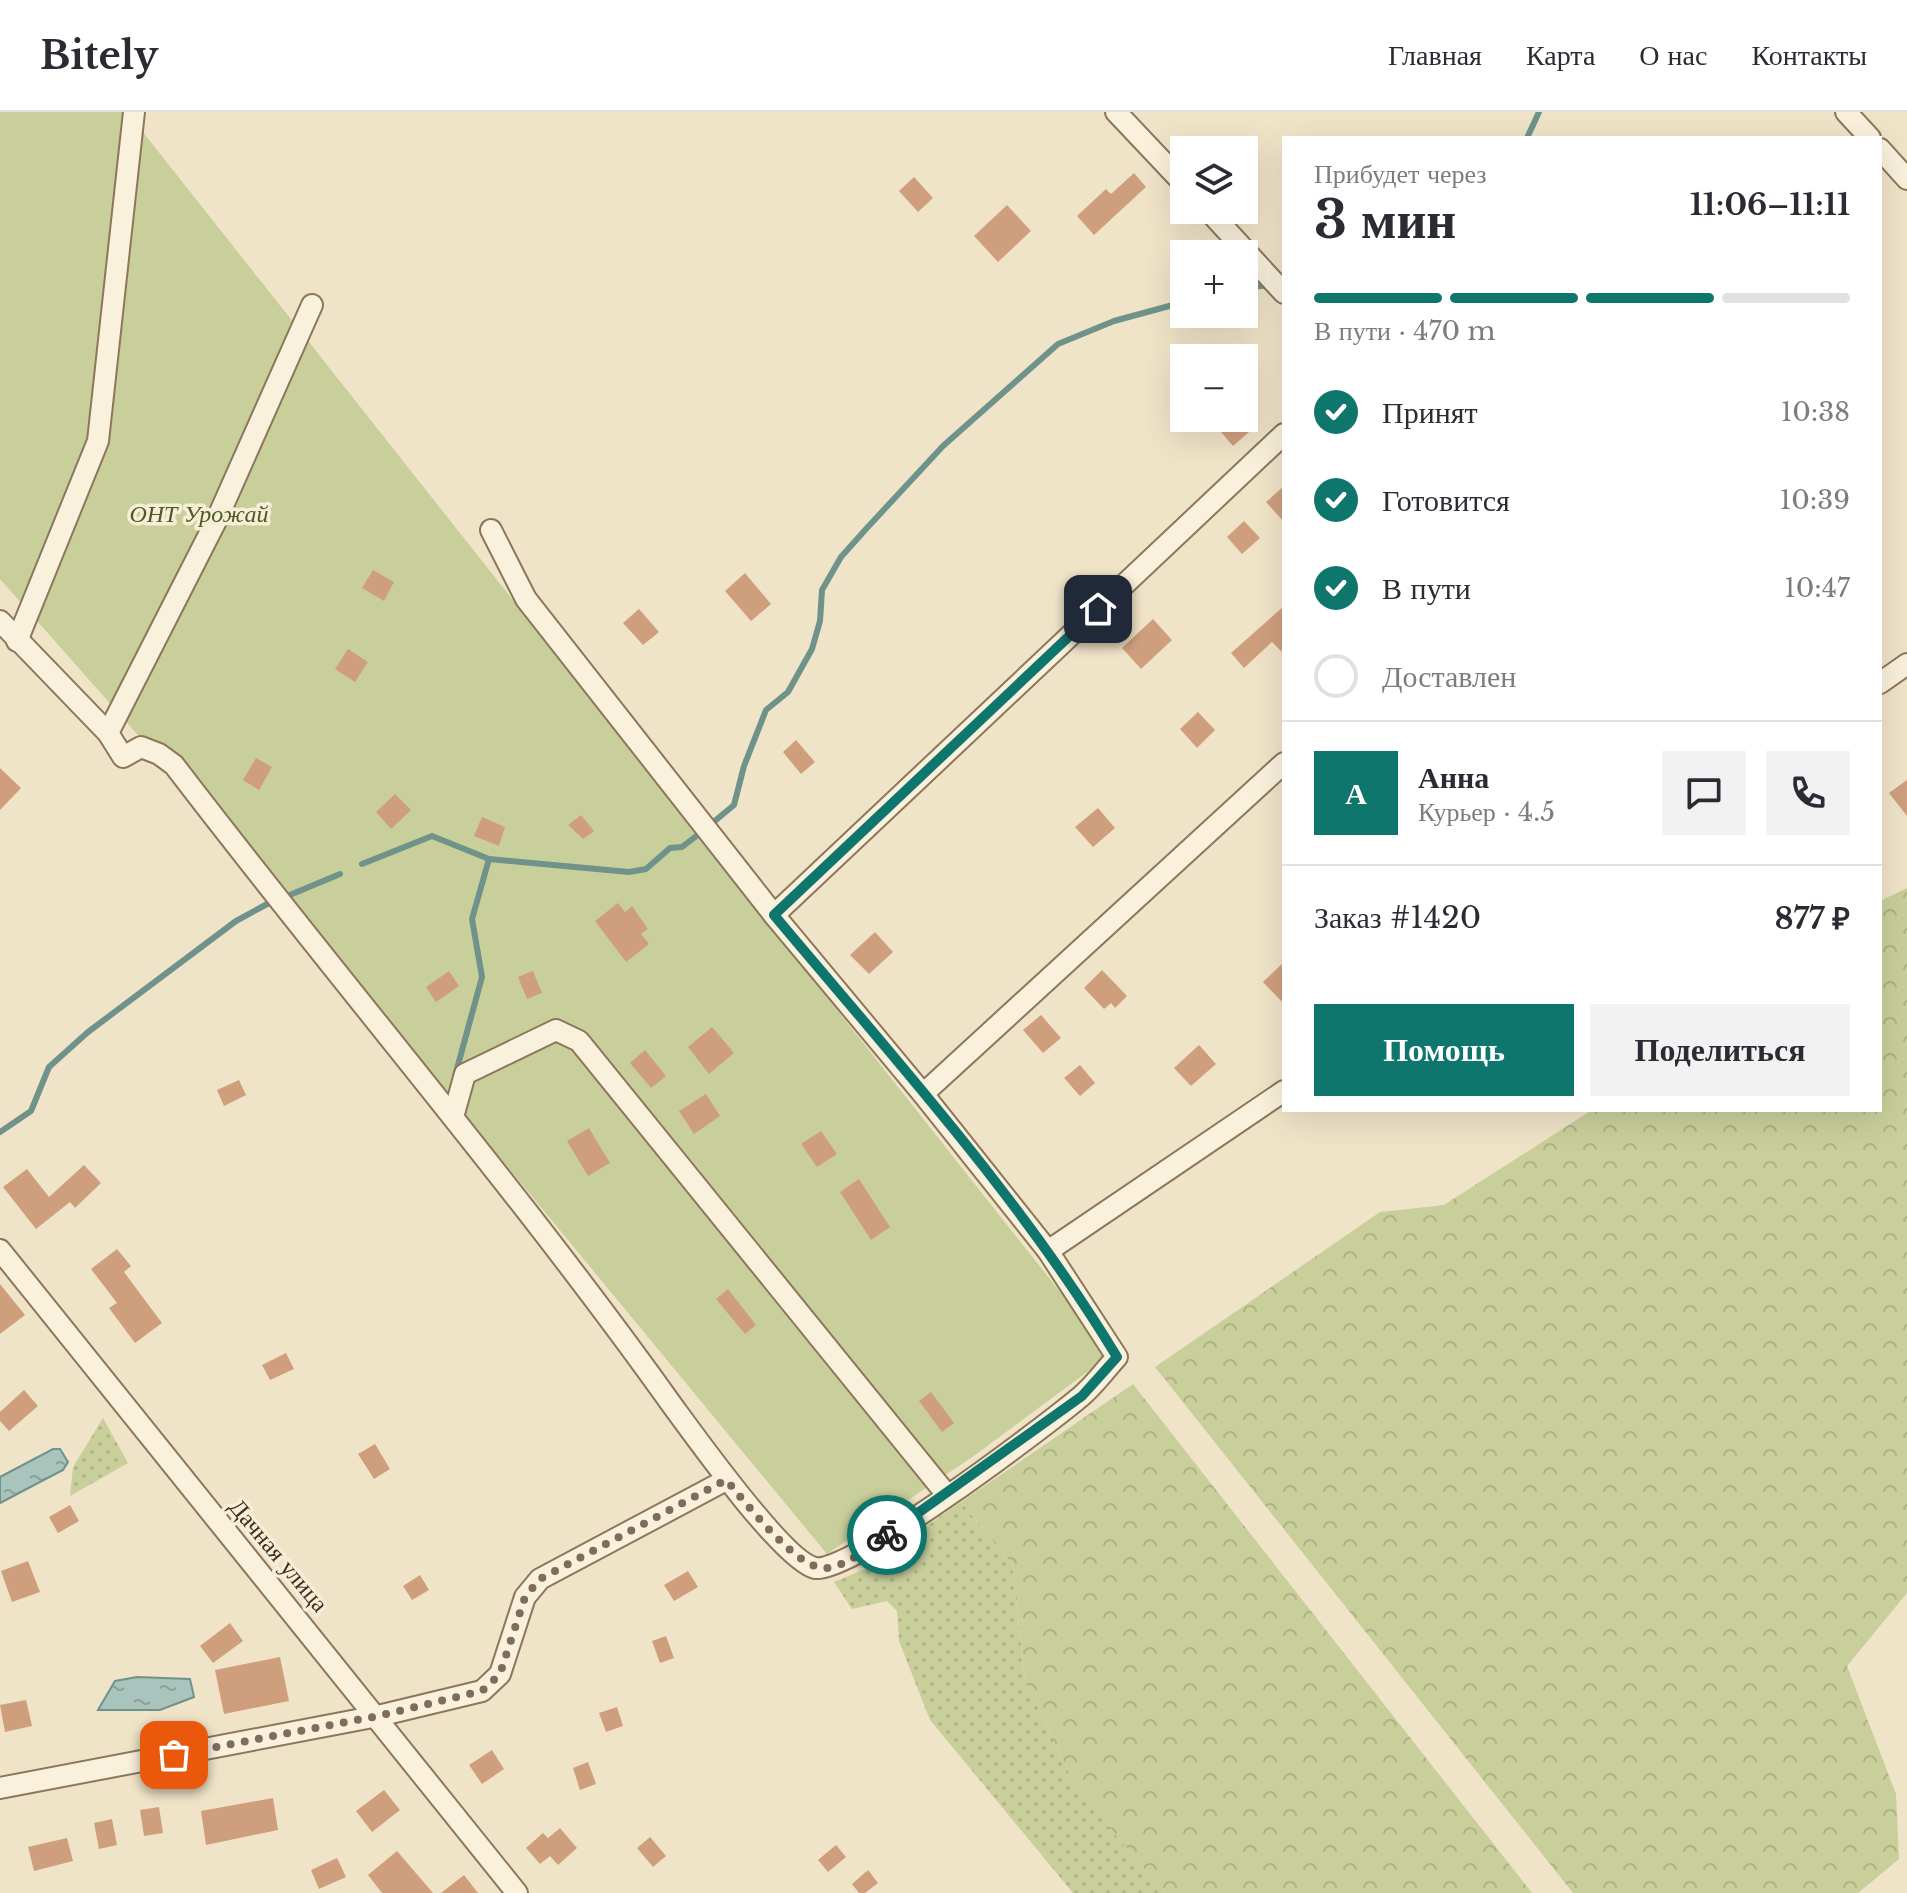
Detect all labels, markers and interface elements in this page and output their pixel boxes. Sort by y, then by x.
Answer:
text: Bitely [40,32,158,79]
text: Главная [1388,38,1482,73]
text: Карта [1526,38,1595,73]
text: О нас [1639,38,1707,73]
text: Контакты [1751,38,1867,73]
map controls [1170,136,1258,432]
button: layers [1170,136,1258,224]
text: Прибудет через [1314,158,1487,190]
text: 11:06–11:11 [1690,186,1850,223]
text: 3 мин [1314,188,1456,252]
button: + [1170,240,1258,328]
text: В пути · 470 m [1314,315,1496,347]
button: − [1170,344,1258,432]
icon: check [1314,390,1358,434]
text: Принят [1382,394,1478,431]
text: 10:38 [1781,396,1850,428]
icon: check [1314,478,1358,522]
text: Готовится [1382,482,1510,519]
text: 10:39 [1780,484,1850,516]
park label: ОНТ Урожай [129,499,269,528]
icon: check [1314,566,1358,610]
text: В пути [1382,570,1471,607]
text: 10:47 [1784,572,1850,604]
pin [1064,575,1132,643]
icon: home [1076,587,1120,631]
text: Доставлен [1382,658,1516,695]
button: chat [1662,751,1746,835]
button: phone [1766,751,1850,835]
text: Анна [1418,759,1489,796]
text: А [1345,775,1367,812]
text: Курьер · 4.5 [1418,796,1555,828]
text: Заказ #1420 [1314,899,1481,936]
text: 877 ₽ [1775,900,1850,937]
button: Помощь [1314,1004,1574,1096]
button: Поделиться [1590,1004,1850,1096]
street label: Дачная улица [223,1493,335,1618]
courier [847,1495,927,1575]
icon: bike [865,1513,909,1557]
pin [140,1721,208,1789]
icon: bag [152,1733,196,1777]

